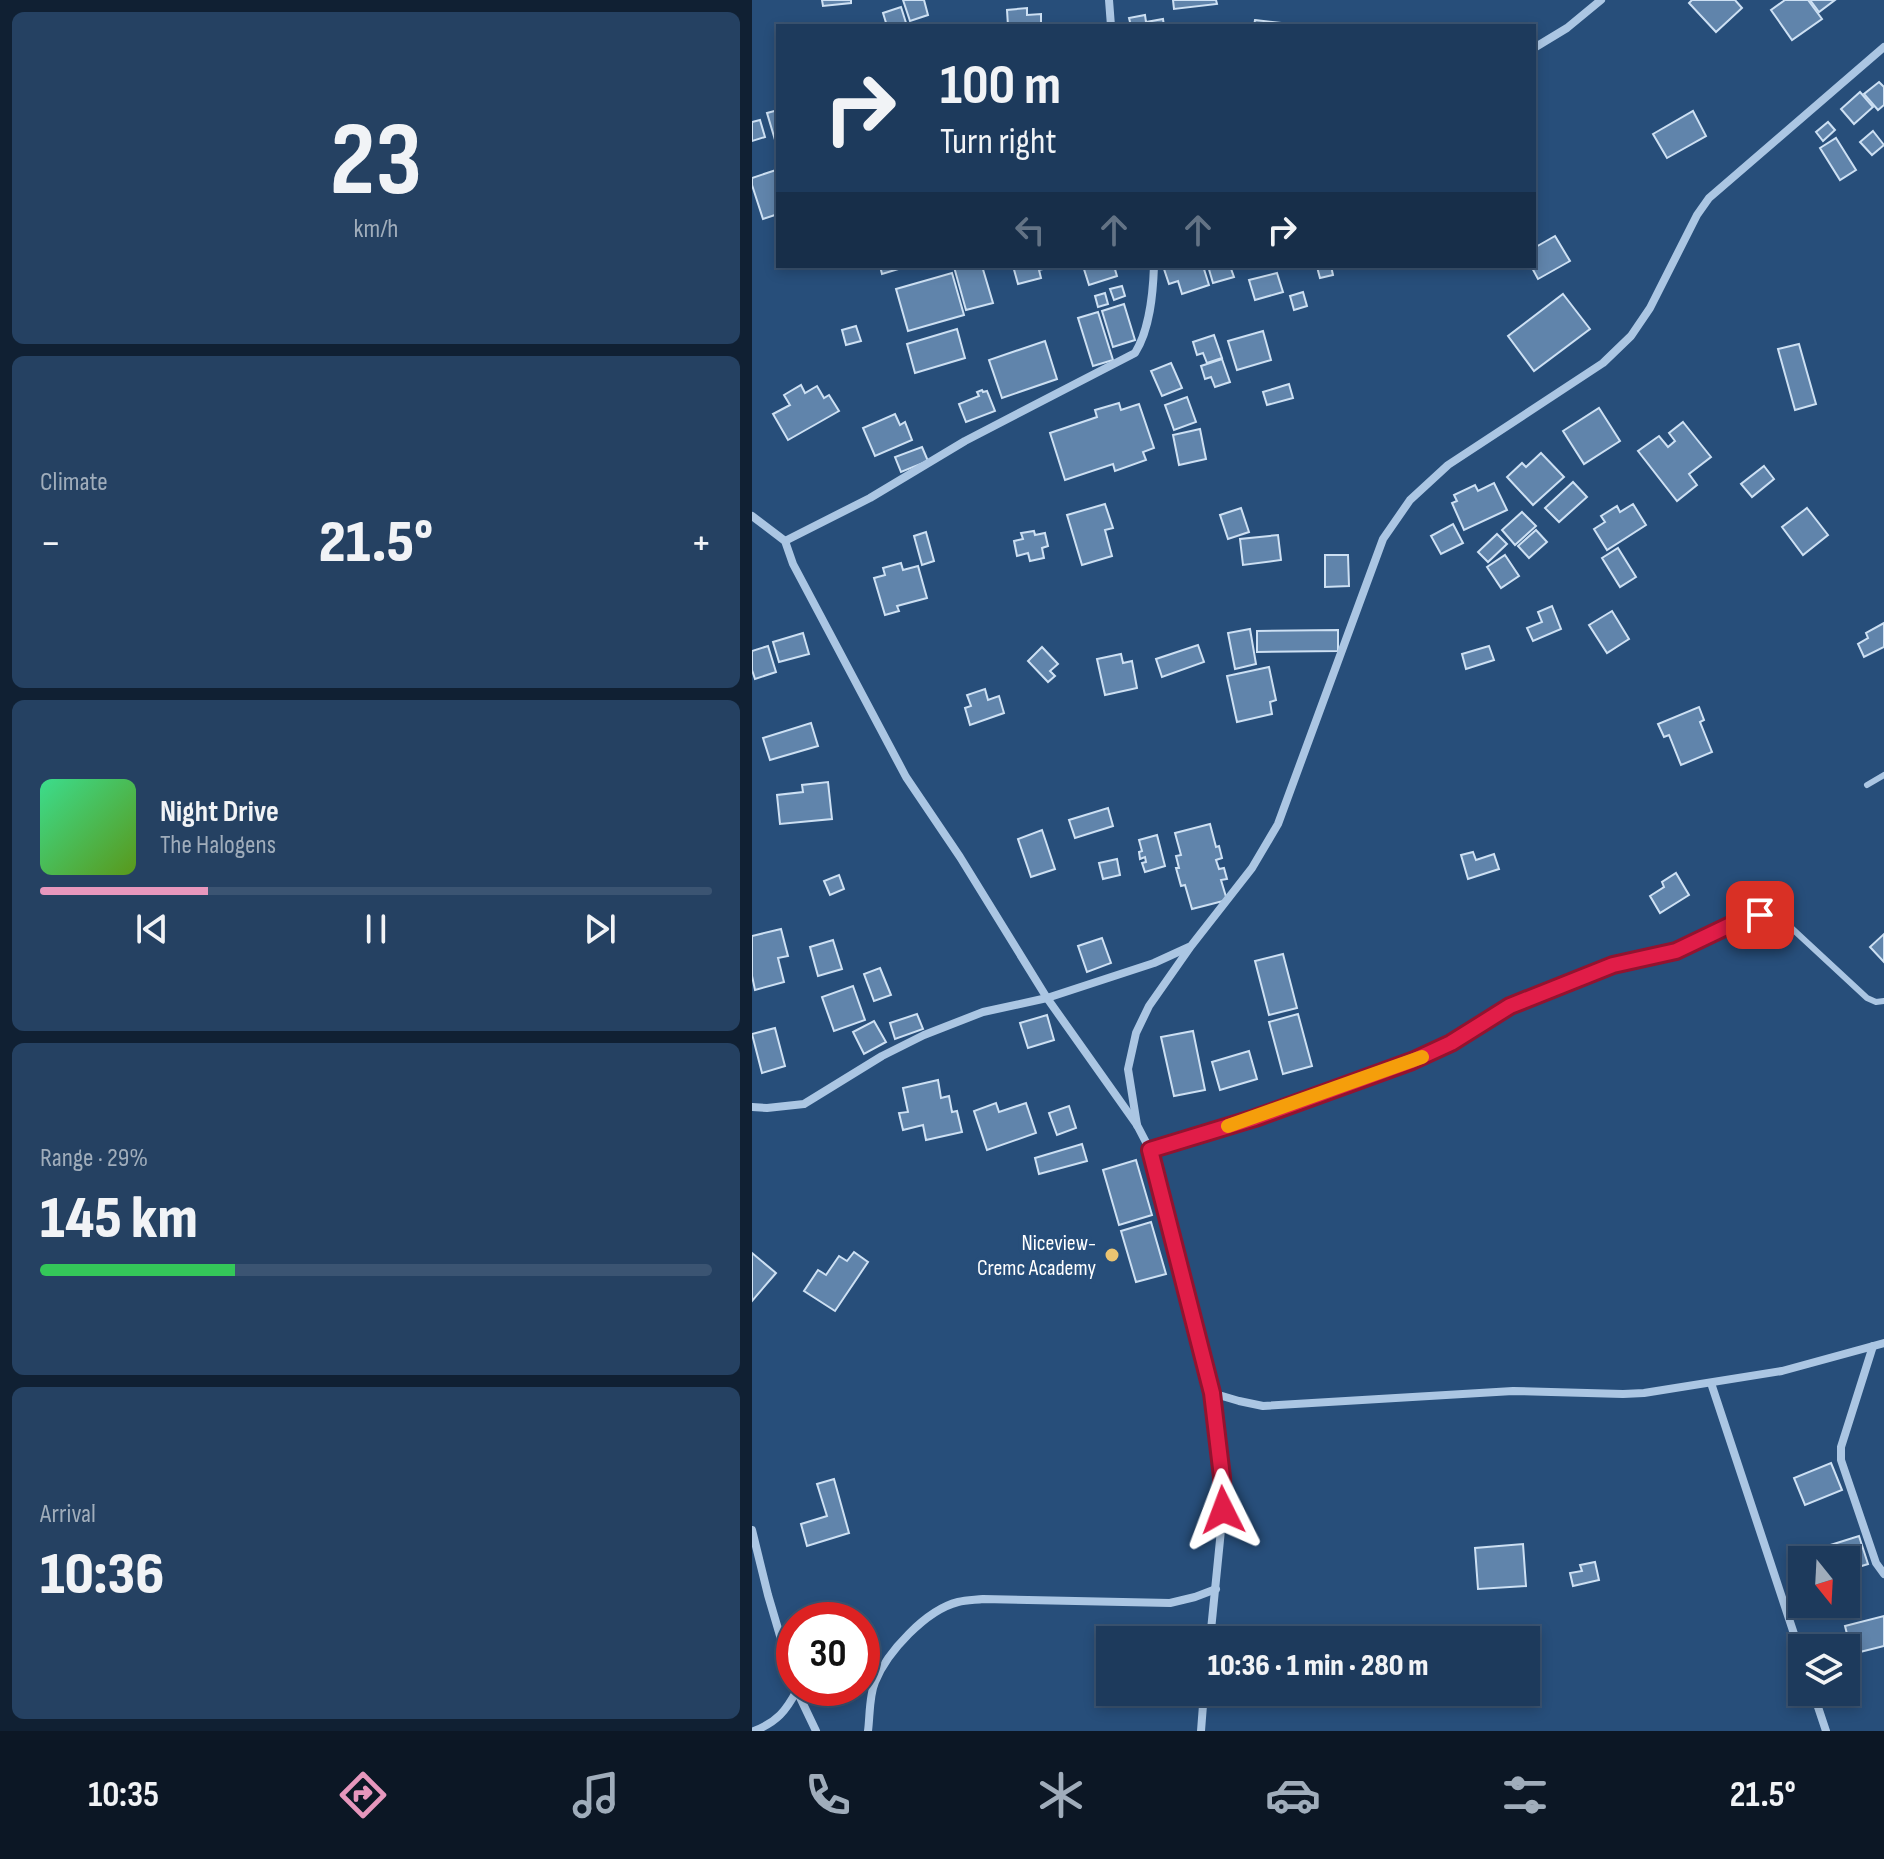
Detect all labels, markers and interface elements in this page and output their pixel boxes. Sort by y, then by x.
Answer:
text: 100 m [940,53,1061,120]
icon: right [808,56,912,160]
text: 23 [330,99,422,224]
text: Turn right [940,121,1057,164]
icon: left [1008,208,1052,252]
icon: ahead [1092,208,1136,252]
icon: ahead [1176,208,1220,252]
icon: right [1260,208,1304,252]
text: km/h [354,214,398,245]
text: Climate [40,467,108,498]
text: 21.5° [319,507,433,579]
text: − [40,517,62,570]
text: + [690,517,712,570]
text: Night Drive [160,794,279,830]
text: The Halogens [160,830,276,861]
pin [1726,881,1794,949]
icon: arrive [1738,893,1782,937]
icon: previous [130,907,174,951]
icon: pause [354,907,398,951]
icon: next [578,907,622,951]
text: Range · 29% [40,1143,148,1174]
text: 145 km [40,1183,198,1255]
place label: Niceview- Cremc Academy [977,1230,1097,1282]
marker: Niceview- Cremc Academy [1103,1246,1121,1264]
position arrow [1181,1468,1265,1552]
text: Arrival [40,1499,96,1530]
text: 10:36 [40,1539,164,1611]
north arrow [1788,1546,1860,1618]
map controls [1788,1546,1860,1706]
speed limit sign: 30 [776,1602,880,1706]
button: layers [1788,1634,1860,1706]
text: 10:36 · 1 min · 280 m [1208,1648,1428,1684]
icon: directions [335,1767,391,1823]
icon: music [568,1767,624,1823]
icon: phone [800,1767,856,1823]
icon: climate [1033,1767,1089,1823]
icon: car [1265,1767,1321,1823]
icon: filters [1497,1767,1553,1823]
text: 10:35 [88,1774,159,1817]
text: 21.5° [1730,1774,1796,1817]

